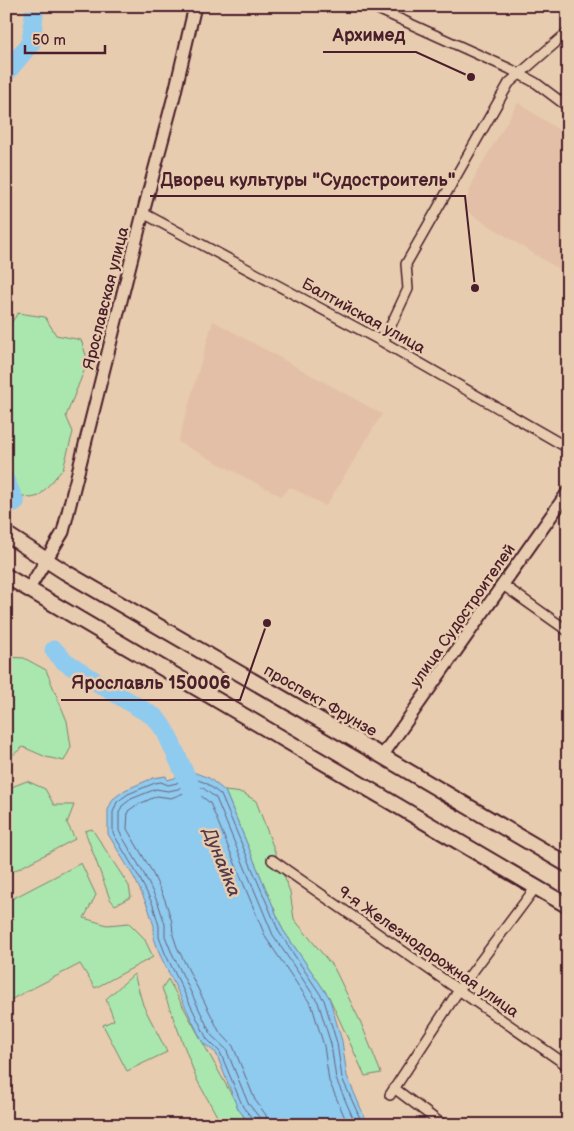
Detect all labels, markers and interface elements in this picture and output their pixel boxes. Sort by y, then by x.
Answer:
callout: Архимед [323,19,416,52]
scale bar [25,22,105,54]
text: Архимед [332,25,406,46]
text: 50 m [32,31,66,50]
callout: Дворец культуры "Судостроитель" [150,163,465,196]
text: Дворец культуры "Судостроитель" [160,170,456,191]
street label: Ярославская улица [80,225,134,372]
street label: Балтийская улица [298,275,429,358]
street label: улица Судостроителей [407,541,520,691]
street label: проспект Фрунзе [260,661,380,741]
callout: Ярославль 150006 [61,667,240,700]
text: Ярославль 150006 [71,673,231,694]
water label: Дунайка [198,824,245,900]
street label: 9-я Железнодорожная улица [334,882,523,1022]

